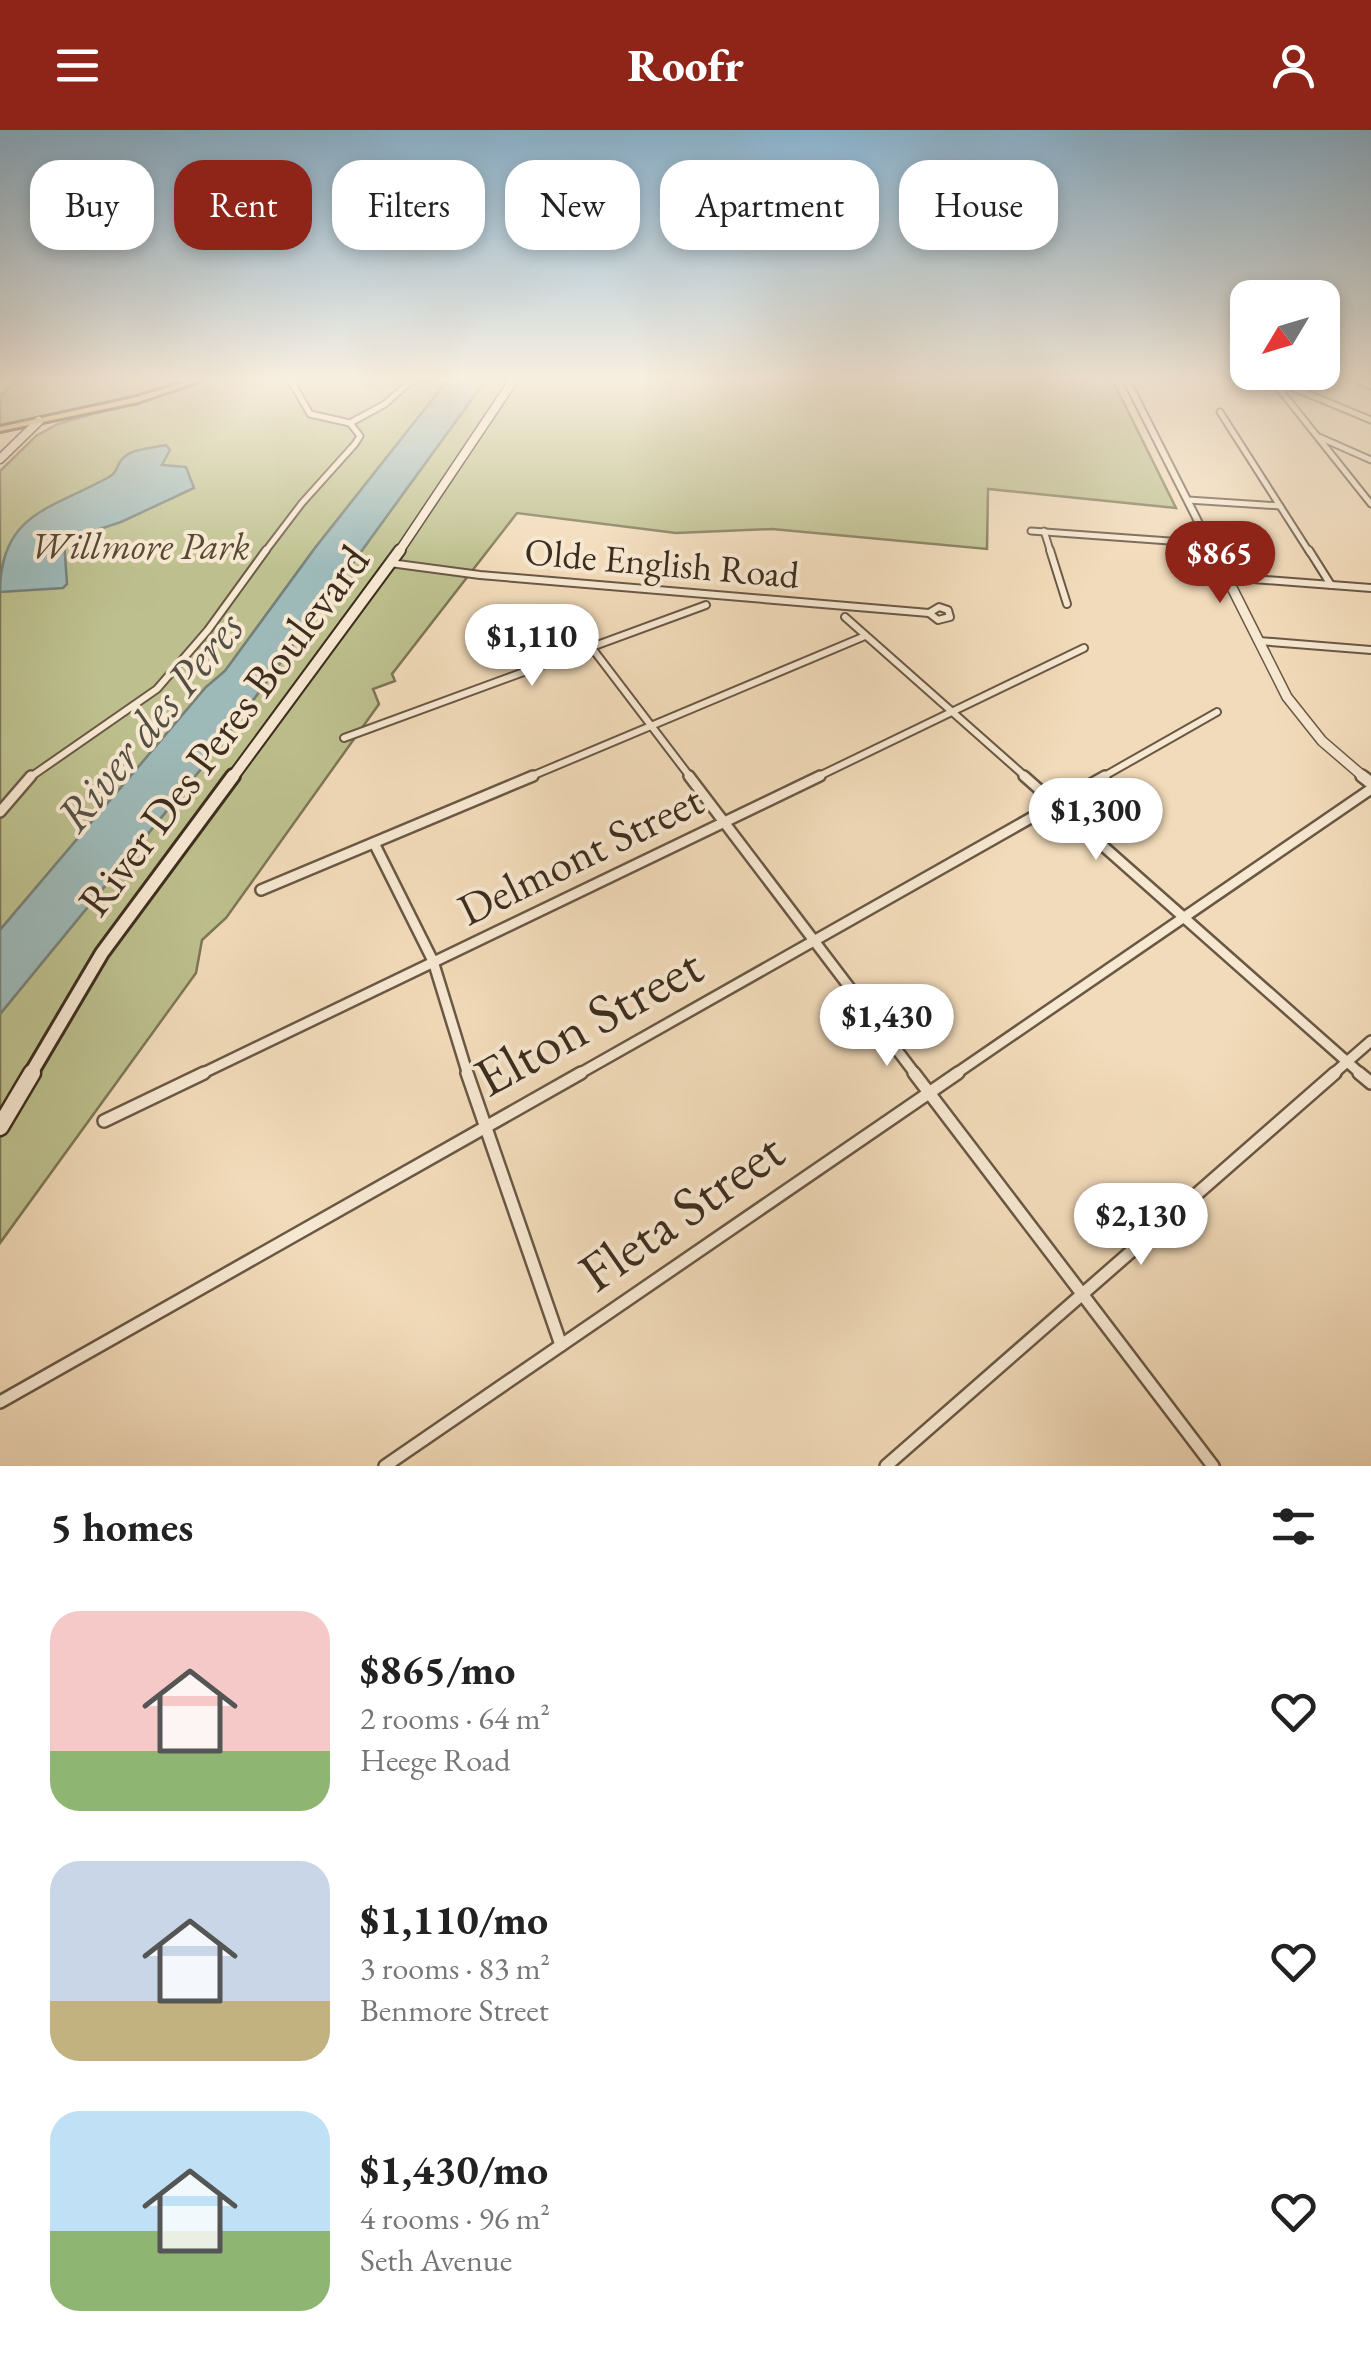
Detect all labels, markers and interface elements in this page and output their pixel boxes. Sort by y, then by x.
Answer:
text: Roofr [627,36,744,94]
icon: menu [50,38,105,93]
icon: person [1266,38,1321,93]
chip: Buy [30,160,154,250]
chip: Rent [174,160,312,250]
chip: Filters [332,160,485,250]
chip: New [505,160,640,250]
chip: Apartment [660,160,879,250]
chip: House [899,160,1058,250]
north arrow [1230,280,1340,390]
map controls [1230,280,1340,390]
park label: Willmore Park [30,521,250,570]
pin: $865 [1161,521,1279,606]
street label: Olde English Road [523,526,802,599]
text: $865 [1187,532,1253,574]
street label: River Des Peres Boulevard [64,533,382,927]
water label: River des Peres [41,597,257,844]
pin: $1,110 [451,604,613,689]
text: $1,110 [487,615,577,657]
street label: Delmont Street [448,770,712,938]
pin: $1,300 [1015,778,1177,863]
text: $1,300 [1051,789,1141,831]
street label: Elton Street [461,929,714,1112]
pin: $1,430 [806,984,968,1069]
text: $1,430 [842,995,932,1037]
street label: Fleta Street [565,1114,797,1307]
pin: $2,130 [1060,1183,1222,1268]
text: $2,130 [1096,1194,1186,1236]
text: 5 homes [50,1499,193,1554]
icon: filters [1266,1499,1321,1554]
text: $865/mo [360,1642,516,1697]
icon: home [130,1651,250,1771]
icon: heart [1266,1684,1321,1739]
text: 2 rooms · 64 m² [360,1697,550,1739]
text: Heege Road [360,1739,510,1781]
text: $1,110/mo [360,1892,548,1947]
icon: home [130,1901,250,2021]
icon: heart [1266,1934,1321,1989]
text: 3 rooms · 83 m² [360,1947,550,1989]
text: Benmore Street [360,1989,549,2031]
text: $1,430/mo [360,2142,548,2197]
icon: home [130,2151,250,2271]
icon: heart [1266,2184,1321,2239]
text: 4 rooms · 96 m² [360,2197,550,2239]
text: Seth Avenue [360,2239,512,2281]

